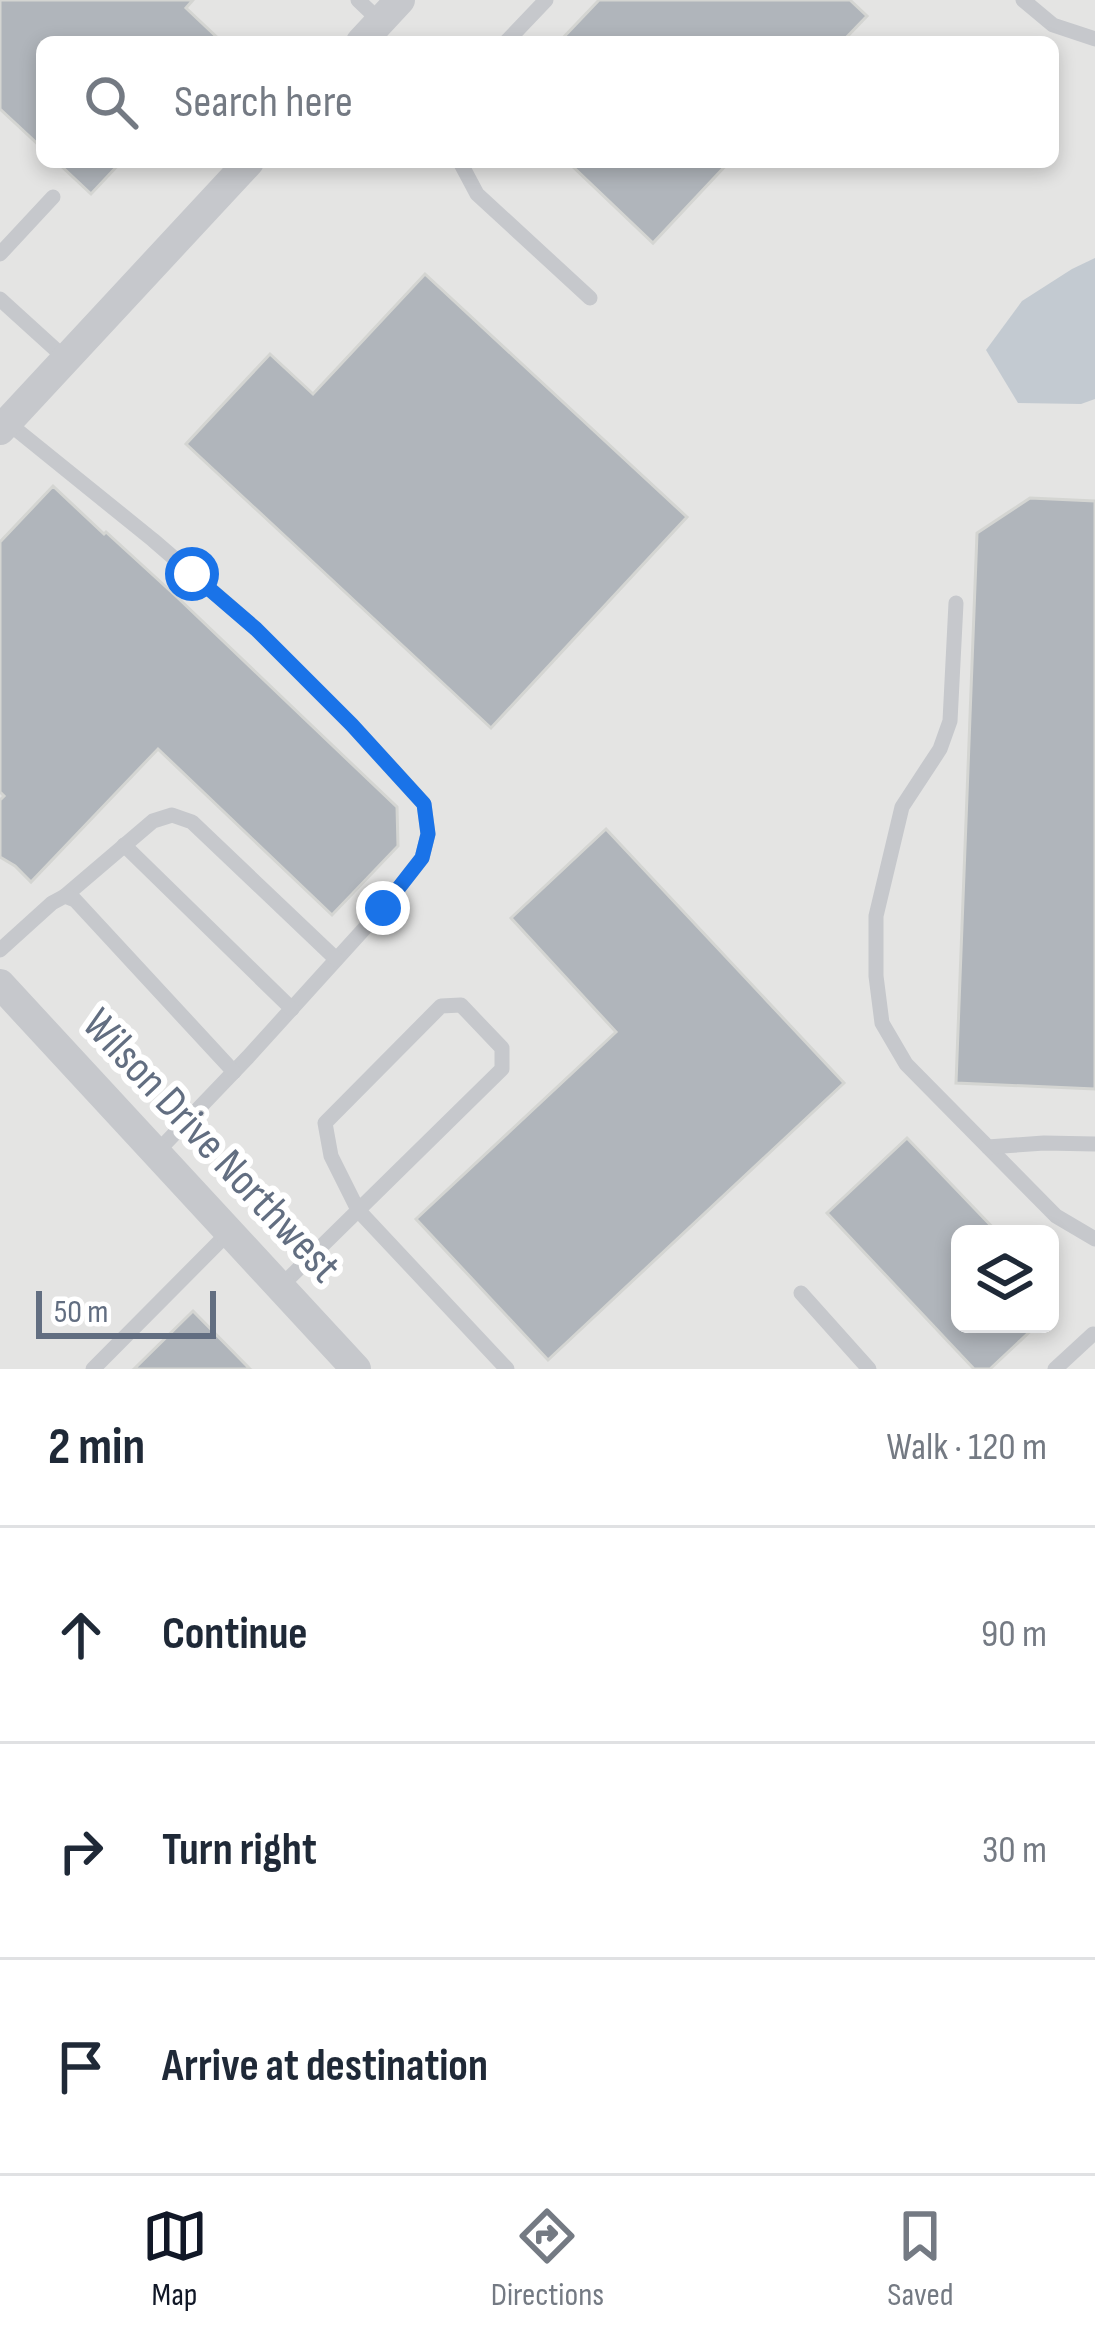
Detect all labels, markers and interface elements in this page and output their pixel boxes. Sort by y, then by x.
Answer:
search box [36,36,1059,168]
icon: search [78,69,144,135]
text: Search here [174,75,353,130]
route start [165,547,219,601]
route end [356,881,410,935]
street label: Wilson Drive Northwest [70,998,352,1294]
map controls [951,1225,1059,1333]
button: layers [951,1225,1059,1333]
scale bar [36,1285,216,1338]
text: 50 m [54,1292,108,1332]
text: 2 min [48,1417,145,1478]
text: Walk · 120 m [887,1424,1047,1471]
icon: ahead [48,1602,114,1668]
text: Continue [162,1607,308,1662]
text: 90 m [981,1611,1047,1658]
icon: right [48,1818,114,1884]
text: Turn right [162,1823,317,1878]
text: 30 m [982,1827,1047,1874]
icon: arrive [48,2034,114,2100]
text: Arrive at destination [162,2039,488,2094]
tab: Map [142,2203,208,2315]
tab: Directions [491,2203,604,2315]
tab: Saved [887,2203,953,2315]

